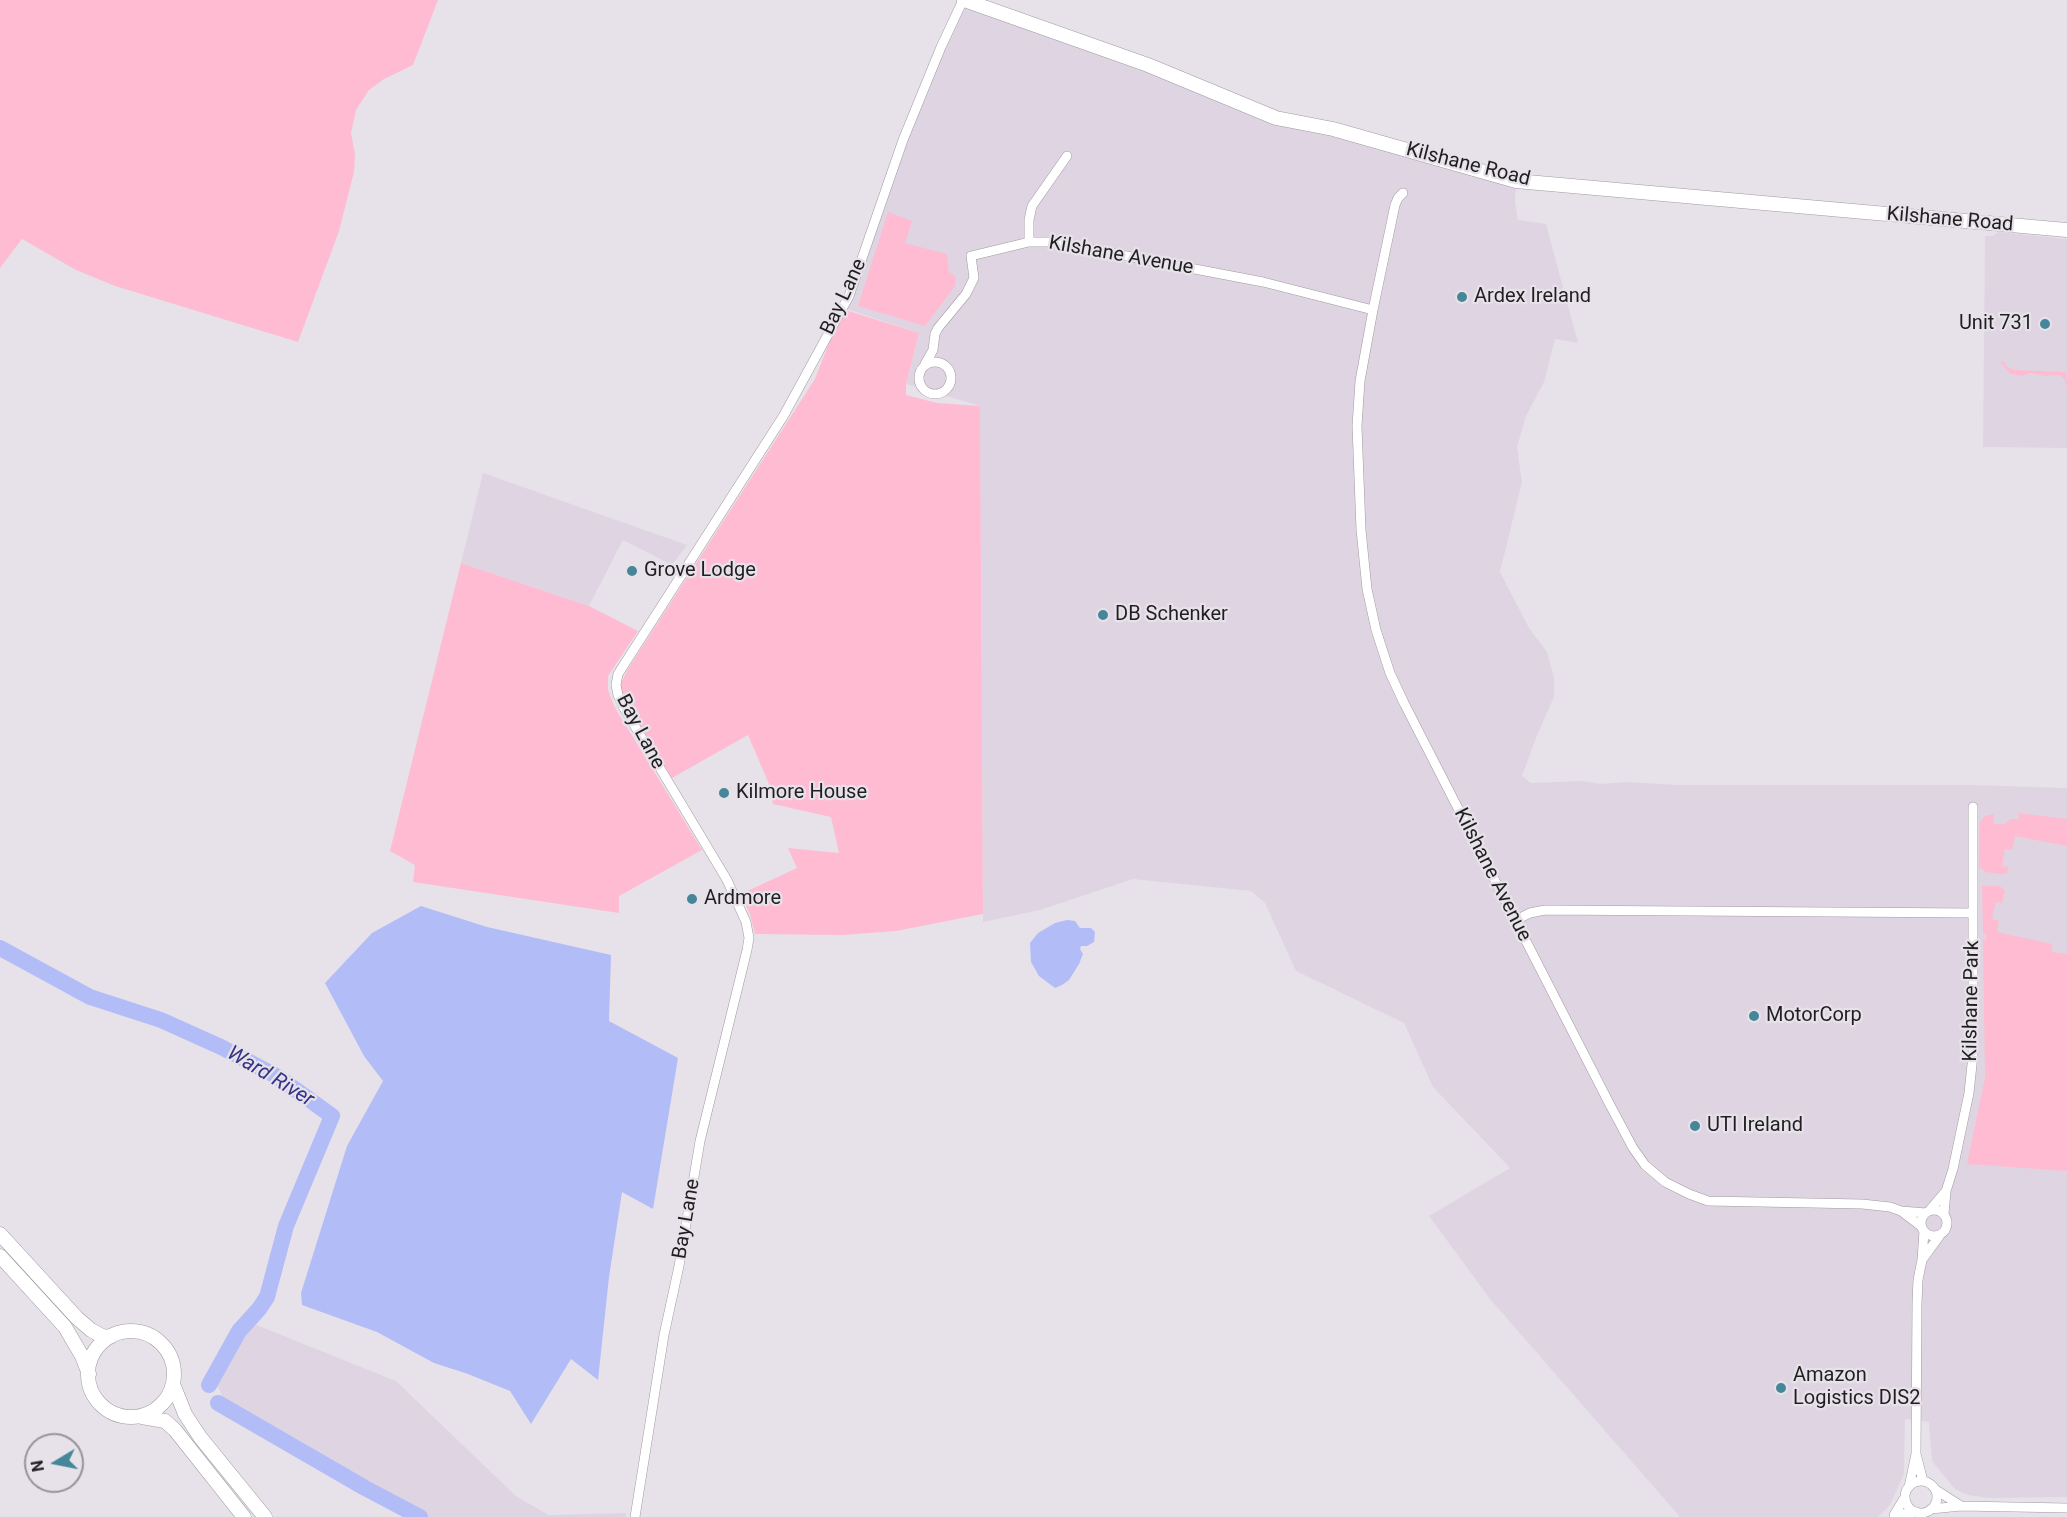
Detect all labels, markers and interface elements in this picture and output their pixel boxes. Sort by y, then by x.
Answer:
street label: Kilshane Road [1403,138,1533,192]
street label: Kilshane Road [1886,203,2014,237]
street label: Kilshane Avenue [1047,231,1195,281]
street label: Bay Lane [816,255,872,339]
place label: Ardex Ireland [1474,285,1591,309]
marker: Ardex Ireland [1455,290,1469,304]
place label: Unit 731 [1959,312,2033,336]
marker: Unit 731 [2038,317,2052,331]
place label: Grove Lodge [644,559,756,583]
marker: Grove Lodge [625,564,639,578]
place label: DB Schenker [1115,603,1228,627]
marker: DB Schenker [1096,608,1110,622]
street label: Bay Lane [610,691,670,773]
place label: Kilmore House [736,781,867,805]
marker: Kilmore House [717,786,731,800]
street label: Kilshane Avenue [1448,804,1536,946]
place label: Ardmore [704,887,781,911]
marker: Ardmore [685,892,699,906]
street label: Kilshane Park [1959,940,1985,1062]
place label: MotorCorp [1766,1004,1862,1028]
marker: MotorCorp [1747,1009,1761,1023]
water label: Ward River [222,1041,318,1113]
place label: UTI Ireland [1707,1114,1803,1138]
marker: UTI Ireland [1688,1119,1702,1133]
street label: Bay Lane [668,1177,706,1261]
place label: Amazon Logistics DIS2 [1793,1364,1920,1411]
marker: Amazon Logistics DIS2 [1774,1381,1788,1395]
north arrow [24,1433,84,1493]
text: N [27,1459,48,1473]

